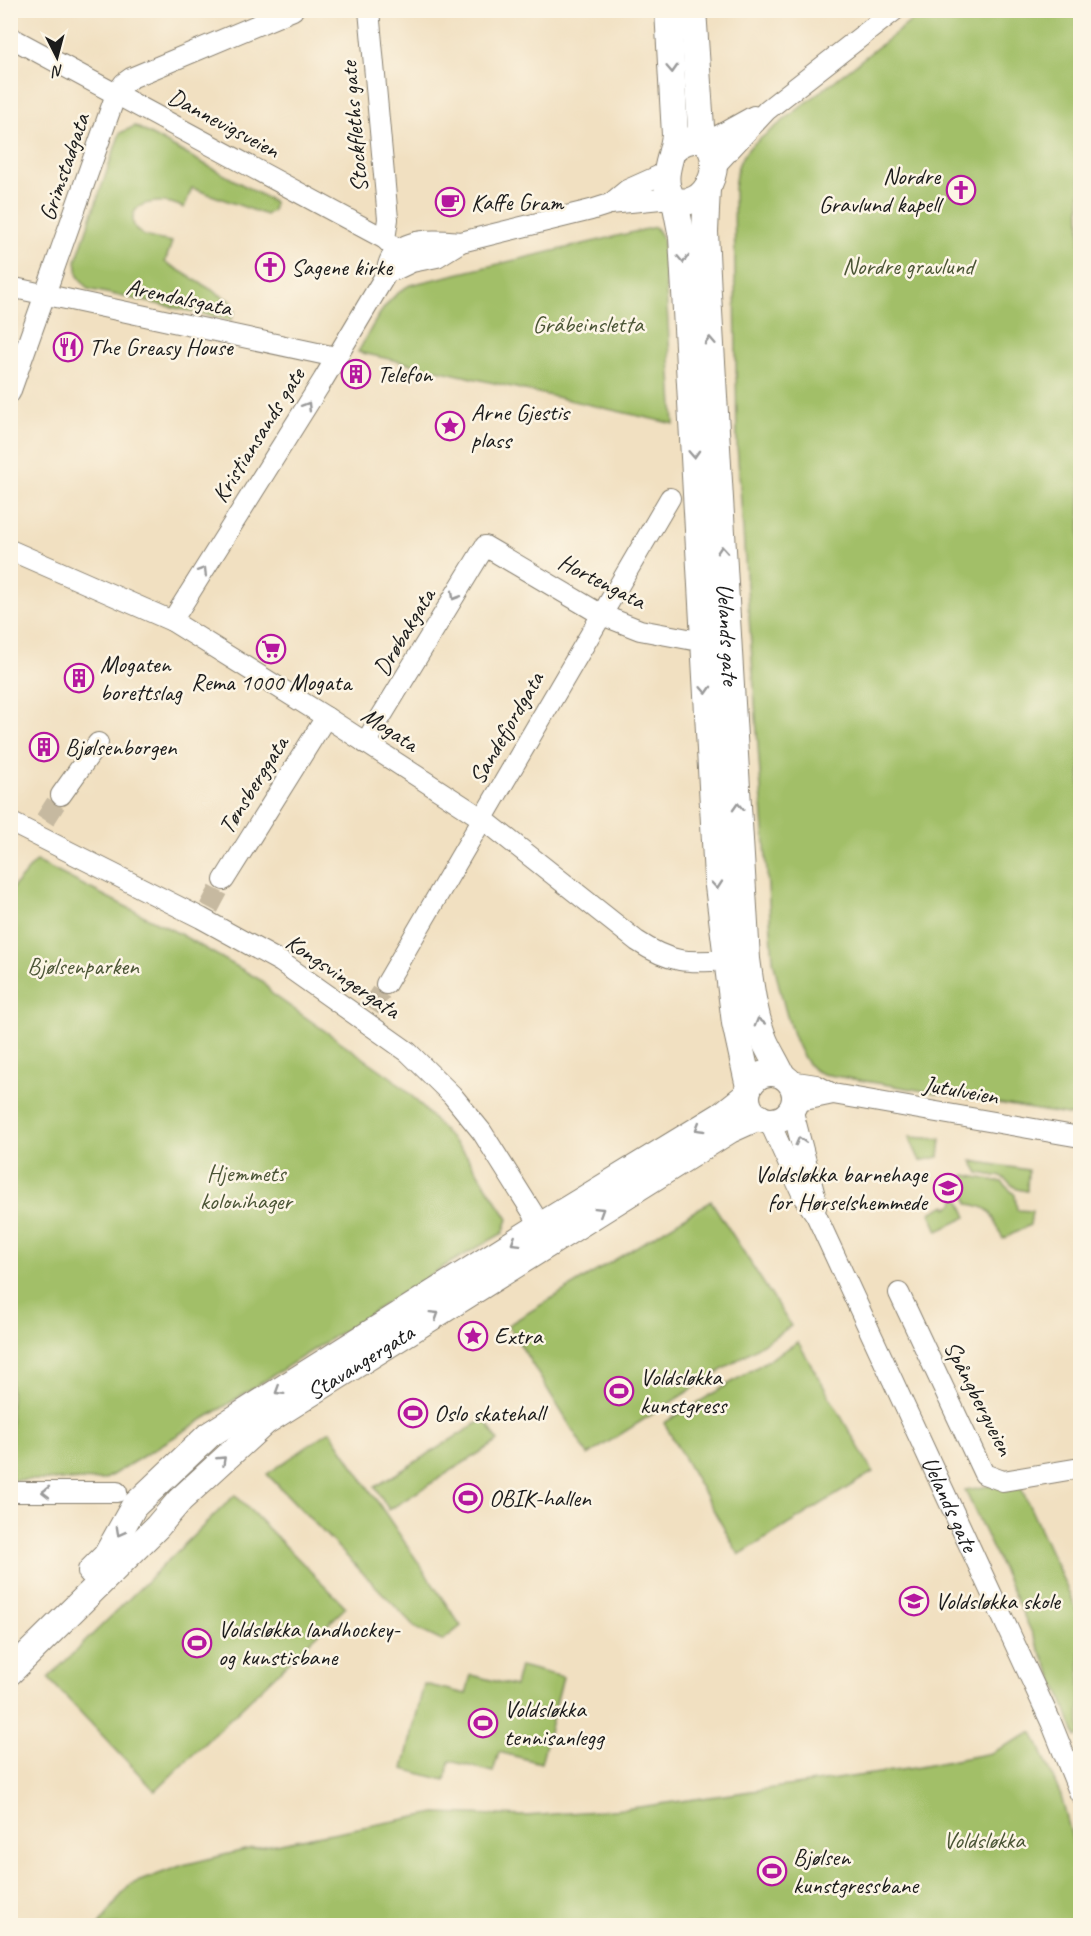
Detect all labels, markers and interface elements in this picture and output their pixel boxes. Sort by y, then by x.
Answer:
north arrow [27,27,87,87]
street label: Stockfleths gate [333,58,375,194]
text: N [49,60,64,82]
one-way arrow [665,64,678,73]
street label: Dannevigsveien [163,81,286,165]
street label: Grimstadgata [32,108,97,225]
place label: Nordre Gravlund kapell [819,161,944,219]
church icon: Nordre Gravlund kapell [945,174,977,206]
cafe icon: Kaffe Gram [434,186,466,218]
place label: Kaffe Gram [471,187,565,217]
church icon: Sagene kirke [254,251,286,283]
park label: Nordre gravlund [842,251,977,281]
place label: Sagene kirke [291,252,394,282]
one-way arrow [676,254,689,263]
street label: Arendalsgata [123,271,236,323]
park label: Gråbeinsletta [533,309,645,339]
restaurant icon: The Greasy House [52,331,84,363]
place label: The Greasy House [89,332,235,362]
one-way arrow [704,336,717,345]
building icon: Telefon [340,358,372,390]
place label: Telefon [377,359,433,389]
street label: Kristiansands gate [205,360,312,508]
place label: Arne Gjestis plass [471,397,571,455]
one-way arrow [299,401,310,412]
place icon: Arne Gjestis plass [434,410,466,442]
one-way arrow [687,449,700,458]
one-way arrow [716,545,729,554]
street label: Hortengata [553,546,652,616]
one-way arrow [196,567,208,577]
street label: Drøbakgata [366,581,443,681]
street label: Uelands gate [710,583,746,688]
one-way arrow [450,590,462,600]
supermarket icon: Rema 1000 Mogata [255,633,287,665]
place label: Mogaten borettslag [100,649,183,707]
building icon: Mogaten borettslag [63,662,95,694]
street label: Sandefjordgata [462,665,551,790]
place label: Rema 1000 Mogata [191,667,353,697]
one-way arrow [700,686,713,695]
street label: Mogata [356,700,426,760]
street label: Tønsberggata [211,729,296,839]
building icon: Bjølsenborgen [28,731,60,763]
place label: Bjølsenborgen [65,732,178,762]
one-way arrow [731,803,744,812]
one-way arrow [710,880,723,889]
street label: Kongsvingergata [280,927,407,1026]
park label: Bjølsenparken [27,951,140,981]
one-way arrow [754,1017,766,1028]
street label: Jutulveien [920,1069,1002,1112]
one-way arrow [695,1121,705,1133]
one-way arrow [795,1136,808,1146]
park label: Hjemmets kolonihager [200,1158,294,1216]
place label: Voldsløkka barnehage for Hørselshemmede [754,1159,929,1217]
school or university icon: Voldsløkka barnehage for Hørselshemmede [932,1172,964,1204]
one-way arrow [594,1207,604,1219]
one-way arrow [511,1234,521,1246]
one-way arrow [429,1310,439,1322]
street label: Stavangergata [301,1317,421,1407]
place icon: Extra [457,1320,489,1352]
place label: Extra [494,1321,544,1351]
street label: Spångbergveien [937,1336,1021,1461]
place label: Voldsløkka kunstgress [640,1362,728,1420]
sports icon: Voldsløkka kunstgress [603,1375,635,1407]
one-way arrow [275,1383,286,1394]
sports icon: Oslo skatehall [397,1397,429,1429]
place label: Oslo skatehall [434,1398,548,1428]
street label: Uelands gate [915,1452,986,1558]
one-way arrow [216,1456,226,1467]
sports icon: OBIK-hallen [452,1482,484,1514]
place label: OBIK-hallen [489,1483,592,1513]
one-way arrow [42,1486,51,1498]
one-way arrow [116,1526,127,1536]
school or university icon: Voldsløkka skole [898,1585,930,1617]
place label: Voldsløkka skole [935,1586,1062,1616]
place label: Voldsløkka landhockey- og kunstisbane [218,1614,401,1672]
sports icon: Voldsløkka landhockey- og kunstisbane [181,1627,213,1659]
place label: Voldsløkka tennisanlegg [504,1694,606,1752]
sports icon: Voldsløkka tennisanlegg [467,1707,499,1739]
park label: Voldsløkka [943,1825,1026,1855]
place label: Bjølsen kunstgressbane [793,1842,920,1900]
sports icon: Bjølsen kunstgressbane [756,1855,788,1887]

